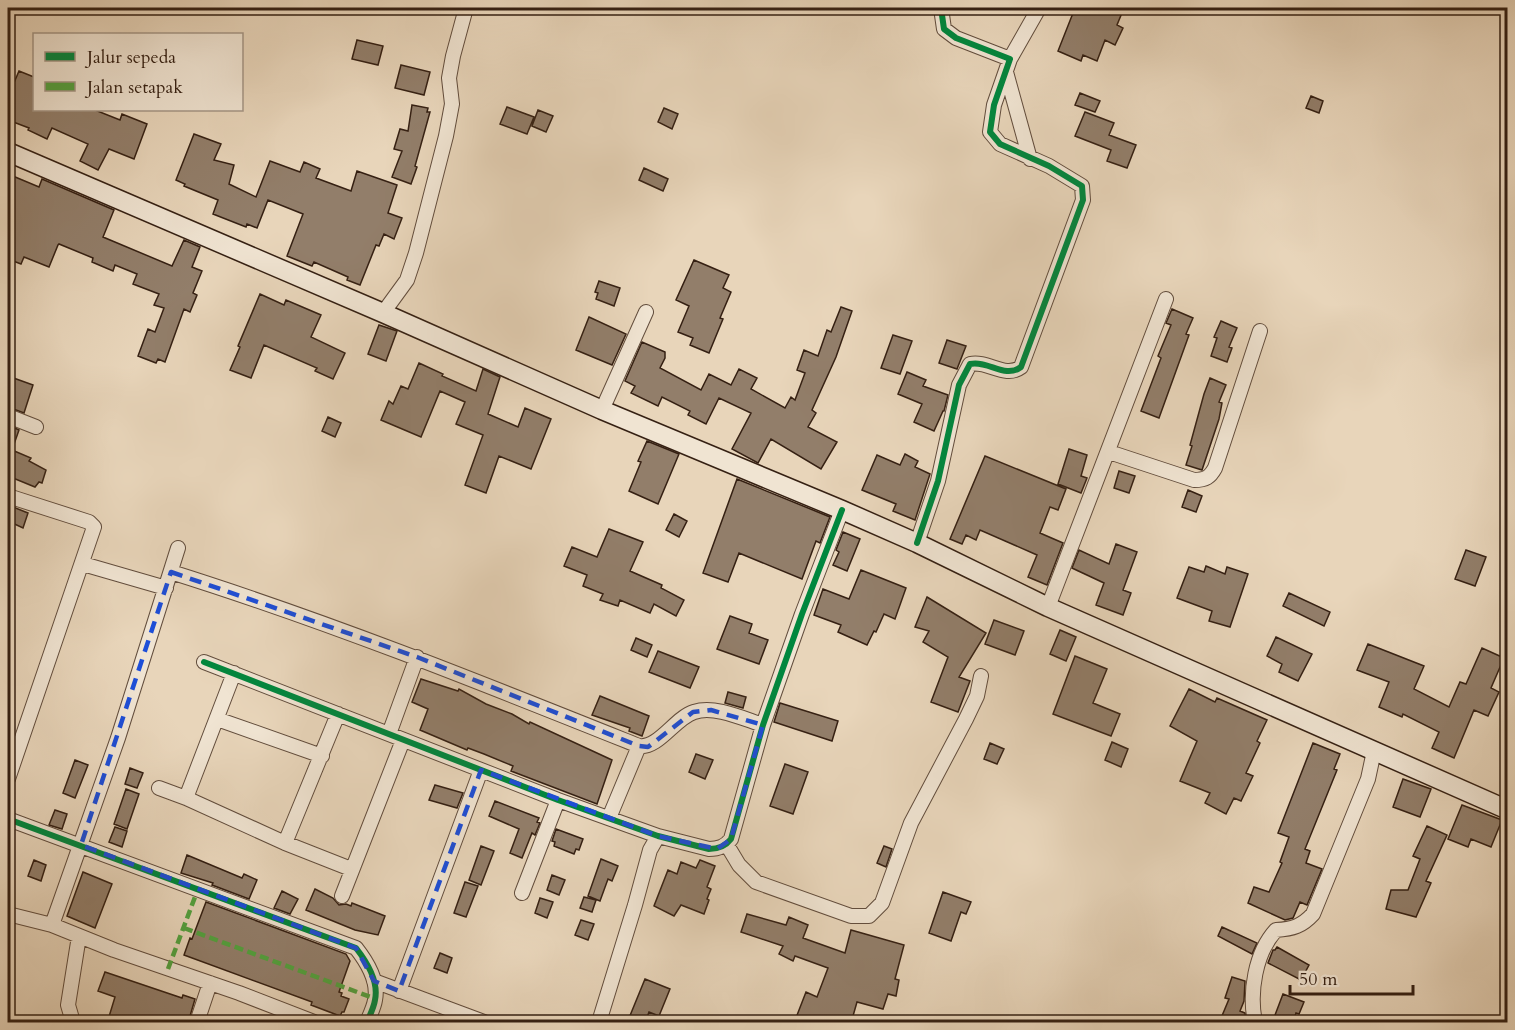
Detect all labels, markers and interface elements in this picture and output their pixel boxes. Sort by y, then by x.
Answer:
legend [33,33,243,111]
text: Jalur sepeda [84,45,176,70]
text: Jalan setapak [84,75,183,100]
scale bar [1290,958,1413,996]
text: 50 m [1299,967,1338,992]

